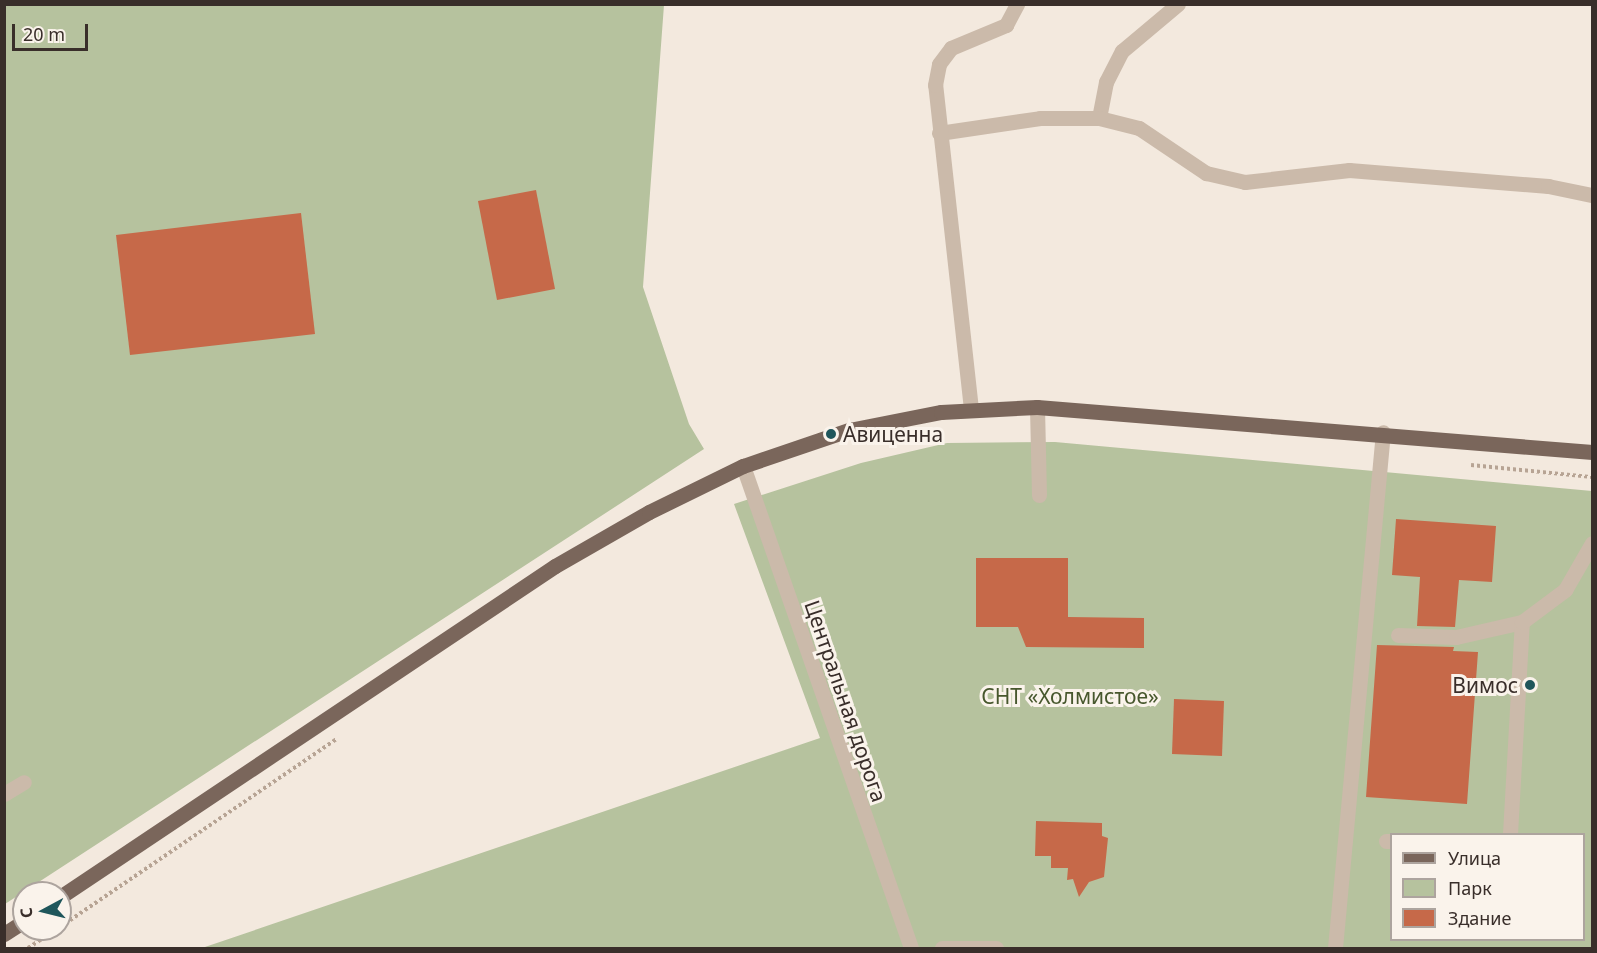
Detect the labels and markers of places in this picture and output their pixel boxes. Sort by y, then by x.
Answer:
place label: Авиценна [843,421,943,447]
marker: Авиценна [824,427,838,441]
place label: Вимос [1452,672,1518,698]
marker: Вимос [1523,678,1537,692]

